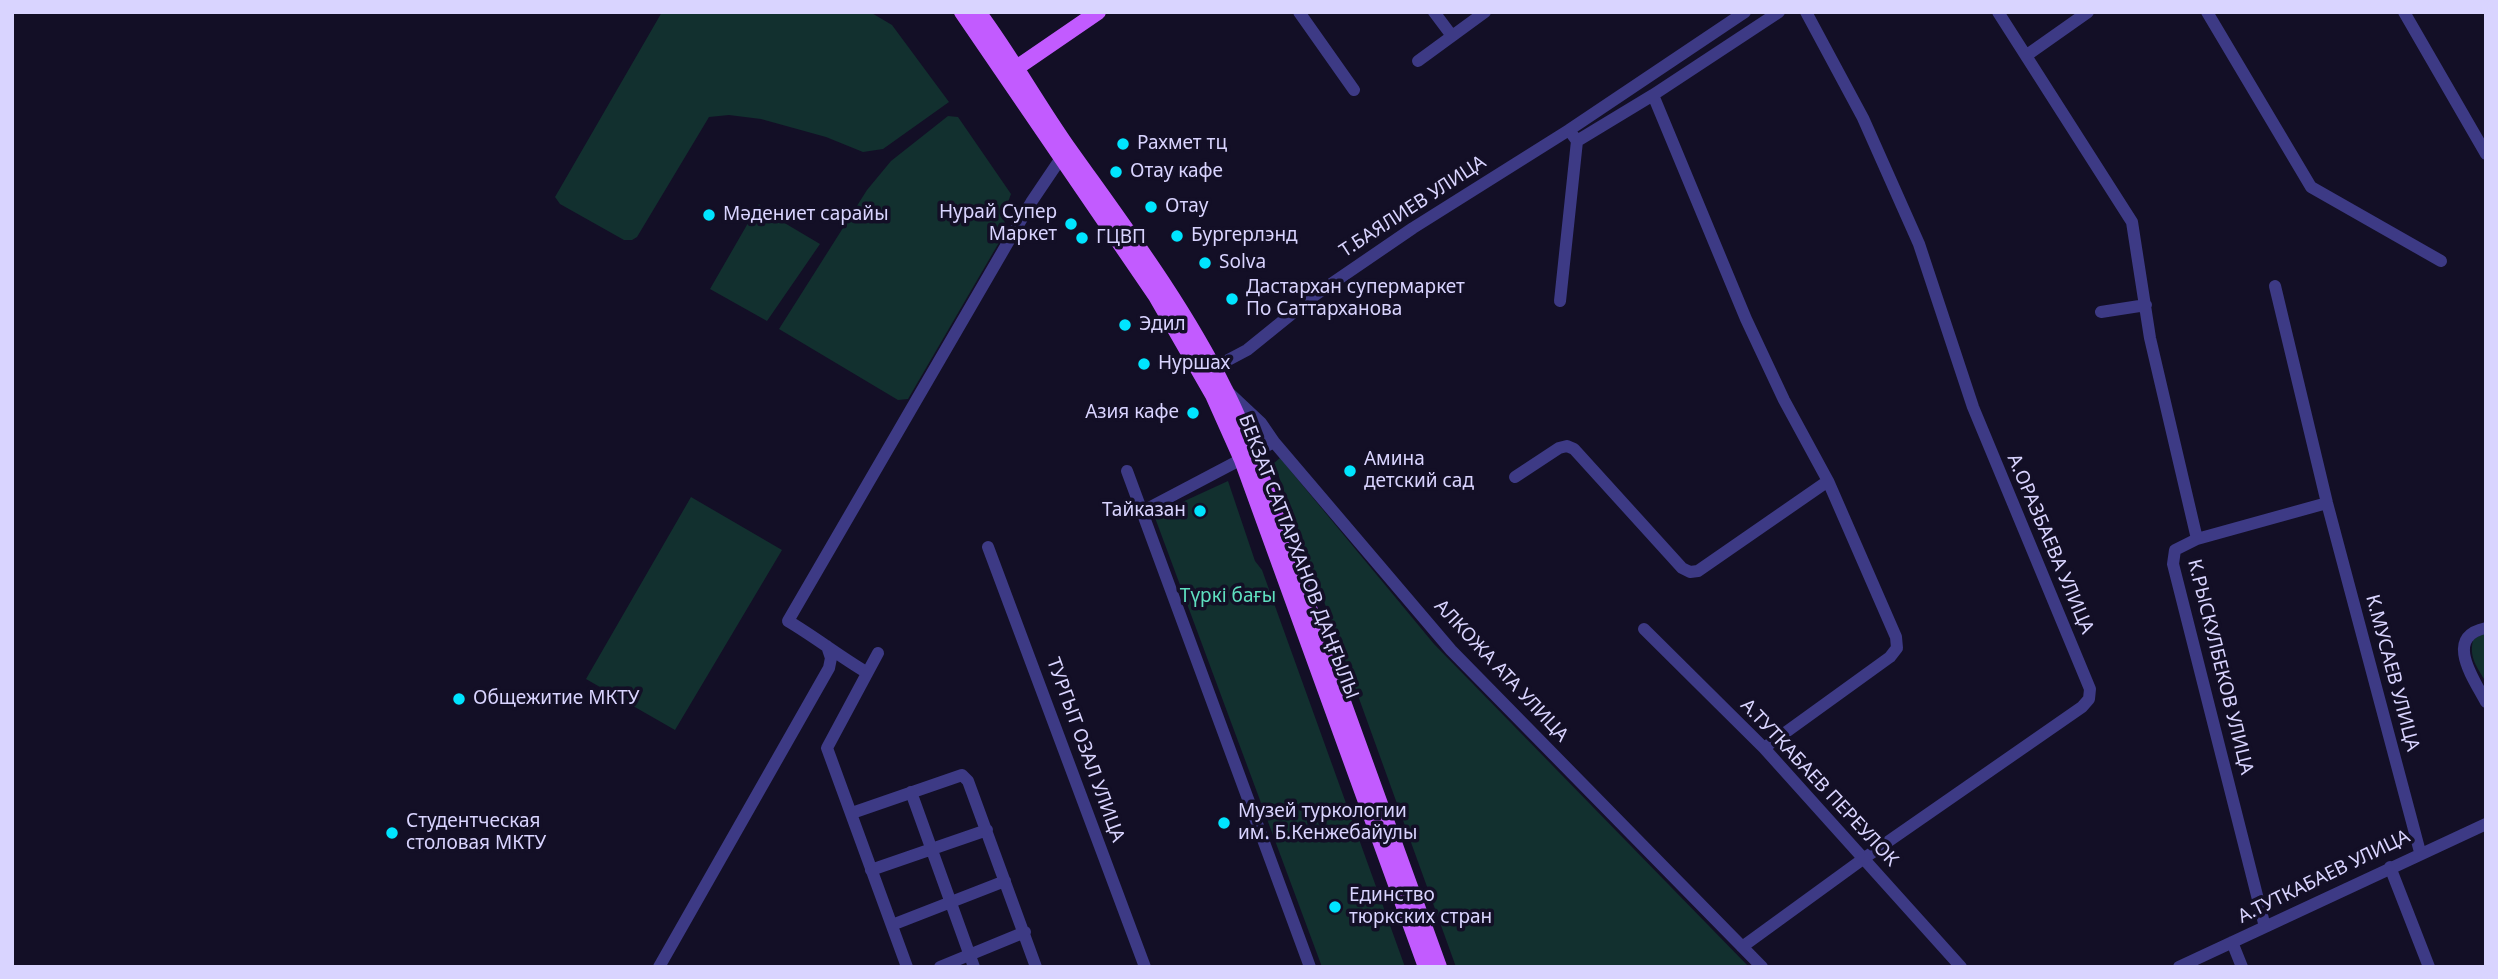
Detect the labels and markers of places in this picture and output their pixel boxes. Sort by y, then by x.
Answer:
place label: Рахмет тц [1137,133,1227,155]
marker: Рахмет тц [1115,136,1131,152]
place label: Отау кафе [1130,161,1223,183]
marker: Отау кафе [1108,164,1124,180]
place label: Отау [1165,196,1208,218]
marker: Отау [1143,199,1159,215]
place label: Нурай Супер Маркет [939,202,1057,246]
place label: Мәдениет сарайы [723,204,889,226]
marker: Мәдениет сарайы [701,207,717,223]
marker: Нурай Супер Маркет [1063,216,1079,232]
place label: Бургерлэнд [1191,225,1298,247]
place label: ГЦВП [1096,227,1146,249]
marker: Бургерлэнд [1169,228,1185,244]
marker: ГЦВП [1074,230,1090,246]
place label: Solva [1219,252,1266,274]
marker: Solva [1197,255,1213,271]
place label: Дастархан супермаркет По Саттарханова [1246,277,1465,321]
marker: Дастархан супермаркет По Саттарханова [1224,291,1240,307]
place label: Эдил [1139,314,1186,336]
marker: Эдил [1117,317,1133,333]
place label: Нуршах [1158,353,1230,375]
marker: Нуршах [1136,356,1152,372]
place label: Азия кафе [1085,402,1179,424]
marker: Азия кафе [1185,405,1201,421]
place label: Амина детский сад [1364,449,1474,493]
marker: Амина детский сад [1342,463,1358,479]
place label: Тайказан [1102,500,1186,522]
marker: Тайказан [1192,503,1208,519]
place label: Общежитие МКТУ [473,688,640,710]
marker: Общежитие МКТУ [451,691,467,707]
place label: Музей туркологии им. Б.Кенжебайулы [1238,801,1417,845]
place label: Студентческая столовая МКТУ [406,811,546,855]
marker: Музей туркологии им. Б.Кенжебайулы [1216,815,1232,831]
marker: Студентческая столовая МКТУ [384,825,400,841]
place label: Единство тюркских стран [1349,885,1492,929]
marker: Единство тюркских стран [1327,899,1343,915]

